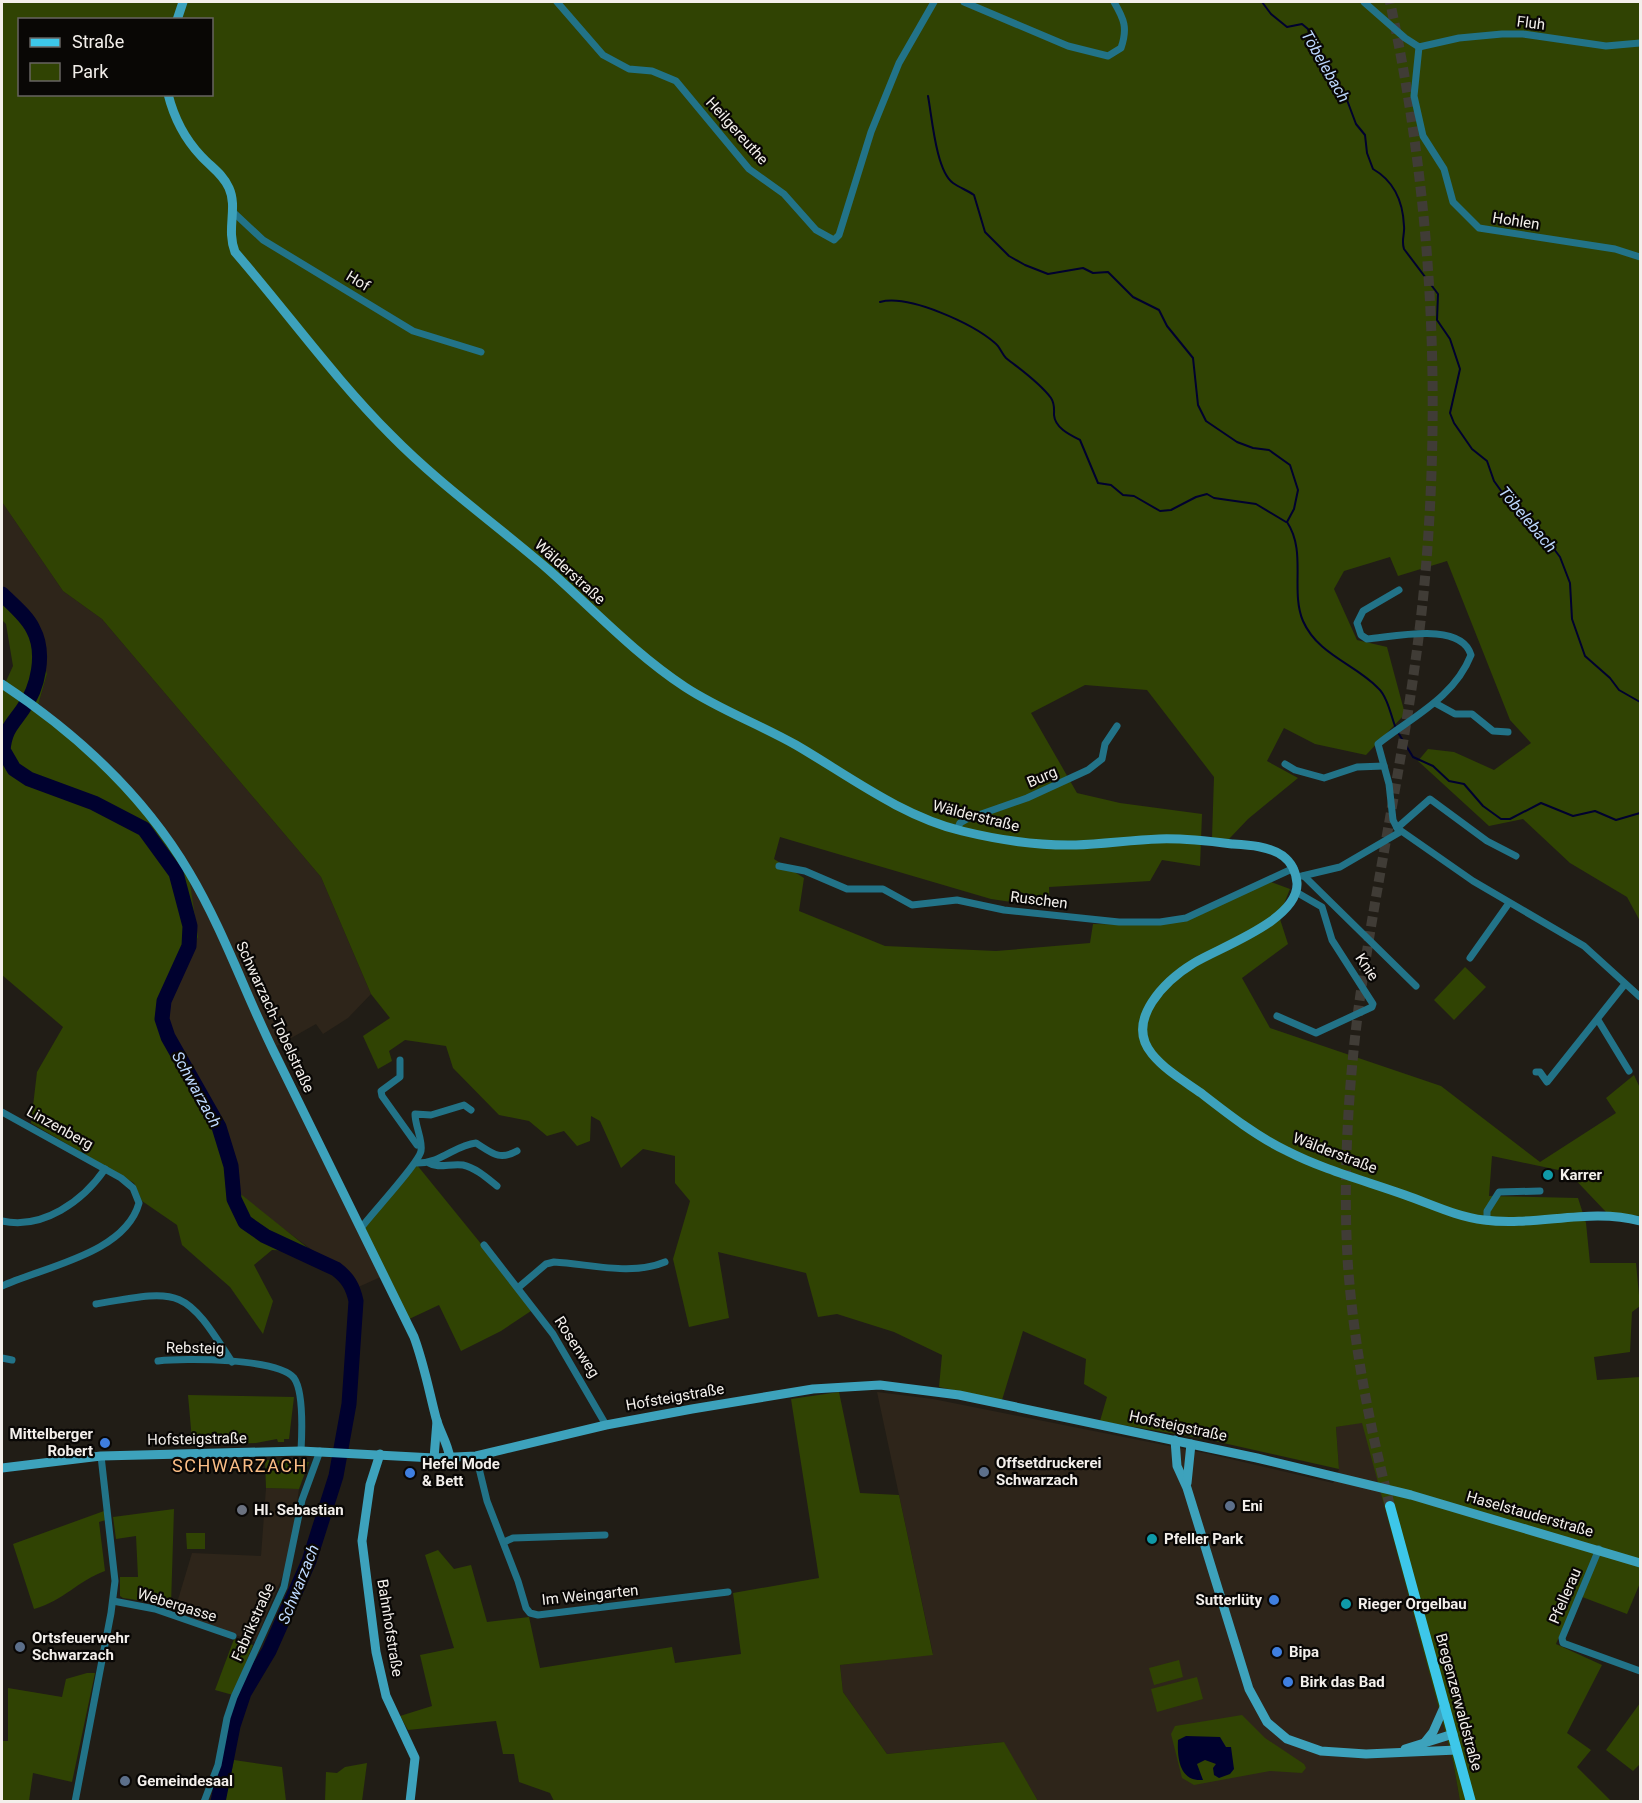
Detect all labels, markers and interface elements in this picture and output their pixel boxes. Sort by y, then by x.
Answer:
street label: Fluh [1516,12,1546,34]
legend [18,18,213,96]
water label: Töbelebach [1297,27,1354,106]
text: Straße [72,31,124,52]
text: Park [72,61,109,82]
street label: Heilgereuthe [702,94,772,168]
street label: Hohlen [1491,208,1541,234]
street label: Hof [343,267,374,295]
water label: Töbelebach [1495,483,1561,556]
street label: Wälderstraße [531,536,609,608]
street label: Burg [1024,763,1060,791]
street label: Wälderstraße [931,797,1021,835]
street label: Ruschen [1009,888,1069,912]
street label: Schwarzach-Tobelstraße [232,939,318,1095]
street label: Knie [1351,950,1383,984]
water label: Schwarzach [168,1048,225,1131]
street label: Linzenberg [24,1102,96,1154]
street label: Wälderstraße [1290,1129,1380,1177]
place label: Karrer [1560,1166,1603,1184]
marker: Karrer [1541,1168,1555,1182]
street label: Rosenweg [551,1313,603,1381]
street label: Rebsteig [166,1338,224,1358]
street label: Hofsteigstraße [624,1379,726,1415]
street label: Hofsteigstraße [1127,1407,1229,1445]
place label: Mittelberger Robert [10,1425,93,1460]
street label: Hofsteigstraße [147,1429,247,1449]
marker: Mittelberger Robert [98,1436,112,1450]
place label: Offsetdruckerei Schwarzach [996,1454,1102,1489]
district label: SCHWARZACH [172,1455,308,1476]
place label: Hefel Mode & Bett [422,1455,500,1490]
marker: Offsetdruckerei Schwarzach [977,1465,991,1479]
marker: Hefel Mode & Bett [403,1466,417,1480]
street label: Haselstauderstraße [1464,1487,1596,1541]
place label: Eni [1242,1497,1263,1515]
marker: Eni [1223,1499,1237,1513]
place label: Hl. Sebastian [254,1501,344,1519]
marker: Hl. Sebastian [235,1503,249,1517]
place label: Pfeller Park [1164,1530,1244,1548]
marker: Pfeller Park [1145,1532,1159,1546]
water label: Schwarzach [274,1542,323,1627]
street label: Pfellerau [1545,1565,1585,1627]
street label: Bahnhofstraße [373,1578,407,1678]
street label: Fabrikstraße [228,1580,278,1664]
street label: Im Weingarten [541,1581,639,1609]
street label: Webergasse [135,1584,219,1626]
place label: Sutterlüty [1196,1591,1262,1609]
marker: Sutterlüty [1267,1593,1281,1607]
place label: Rieger Orgelbau [1358,1595,1467,1613]
marker: Rieger Orgelbau [1339,1597,1353,1611]
place label: Ortsfeuerwehr Schwarzach [32,1629,130,1664]
street label: Bregenzerwaldstraße [1432,1631,1486,1773]
marker: Ortsfeuerwehr Schwarzach [13,1640,27,1654]
place label: Bipa [1289,1643,1319,1661]
marker: Bipa [1270,1645,1284,1659]
place label: Birk das Bad [1300,1673,1385,1691]
marker: Birk das Bad [1281,1675,1295,1689]
place label: Gemeindesaal [137,1772,233,1790]
marker: Gemeindesaal [118,1774,132,1788]

